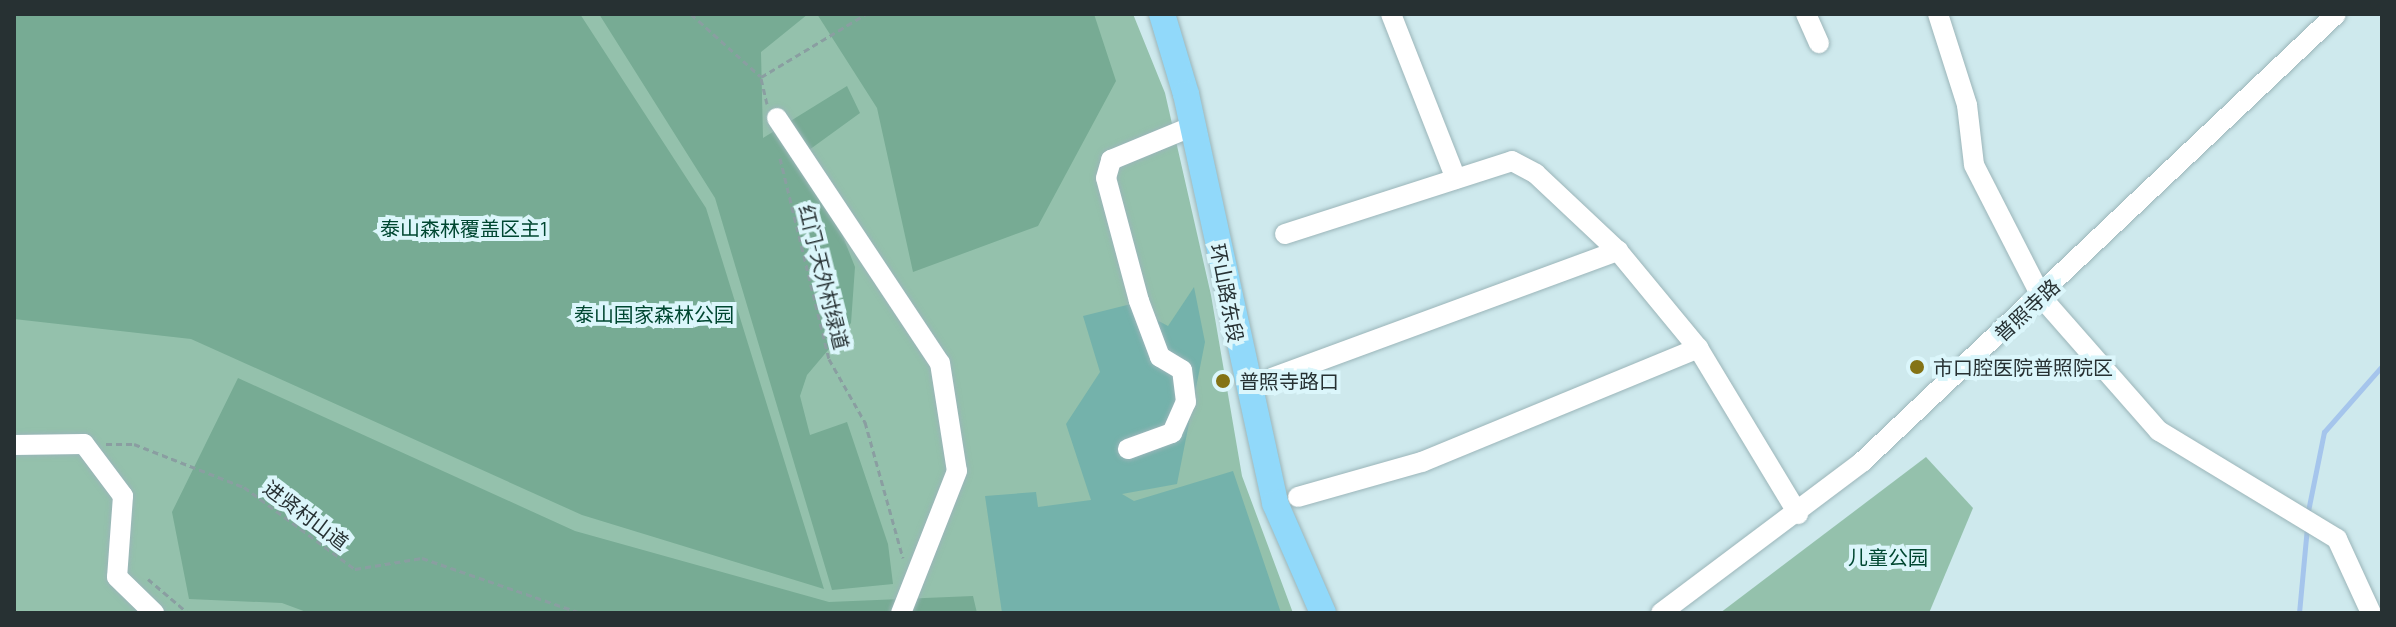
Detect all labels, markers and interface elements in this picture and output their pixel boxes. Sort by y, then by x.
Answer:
street label: 红门-天外村绿道 [794,202,854,352]
park label: 泰山森林覆盖区主1 [380,216,548,240]
street label: 环山路东段 [1206,242,1248,344]
street label: 普照寺路 [1990,274,2064,346]
park label: 泰山国家森林公园 [574,302,734,326]
place label: 市口腔医院普照院区 [1933,355,2113,379]
marker: 市口腔医院普照院区 [1908,358,1926,376]
place label: 普照寺路口 [1239,369,1339,393]
marker: 普照寺路口 [1214,372,1232,390]
street label: 进贤村山道 [259,475,353,555]
park label: 儿童公园 [1848,545,1928,569]

